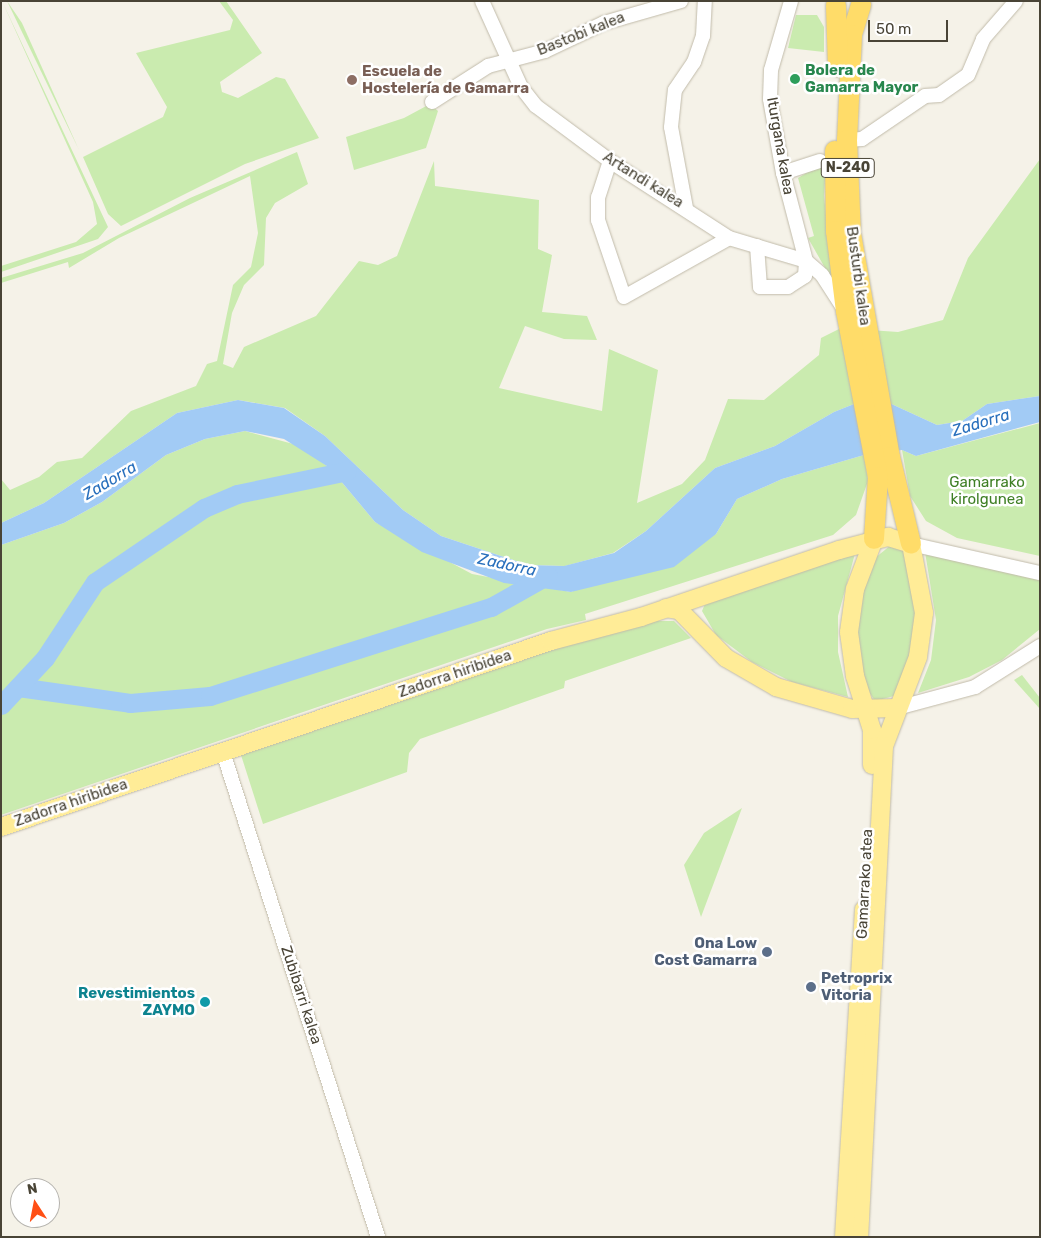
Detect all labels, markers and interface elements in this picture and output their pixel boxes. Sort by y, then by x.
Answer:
street label: Bastobi kalea [535,8,627,60]
scale bar [871,10,951,42]
text: 50 m [876,20,911,38]
place label: Bolera de Gamarra Mayor [805,61,918,96]
place label: Escuela de Hostelería de Gamarra [362,62,529,97]
marker: Bolera de Gamarra Mayor [789,73,801,85]
marker: Escuela de Hostelería de Gamarra [346,74,358,86]
street label: Iturgana kalea [763,96,797,196]
street label: Artandi kalea [599,148,687,212]
road number: N-240 [820,156,876,180]
street label: Busturbi kalea [842,225,874,327]
water label: Zadorra [950,405,1012,441]
water label: Zadorra [80,458,140,504]
park label: Gamarrako kirolgunea [949,473,1025,508]
water label: Zadorra [476,549,538,581]
street label: Zadorra hiribidea [396,646,514,702]
street label: Zadorra hiribidea [12,775,130,831]
street label: Gamarrako atea [853,829,877,939]
place label: Ona Low Cost Gamarra [654,934,757,969]
street label: Zubibarri kalea [277,944,325,1046]
marker: Ona Low Cost Gamarra [761,946,773,958]
place label: Petroprix Vitoria [821,969,892,1004]
marker: Petroprix Vitoria [805,981,817,993]
place label: Revestimientos ZAYMO [78,984,195,1019]
marker: Revestimientos ZAYMO [199,996,211,1008]
north arrow [10,1178,60,1228]
text: N [26,1179,39,1198]

